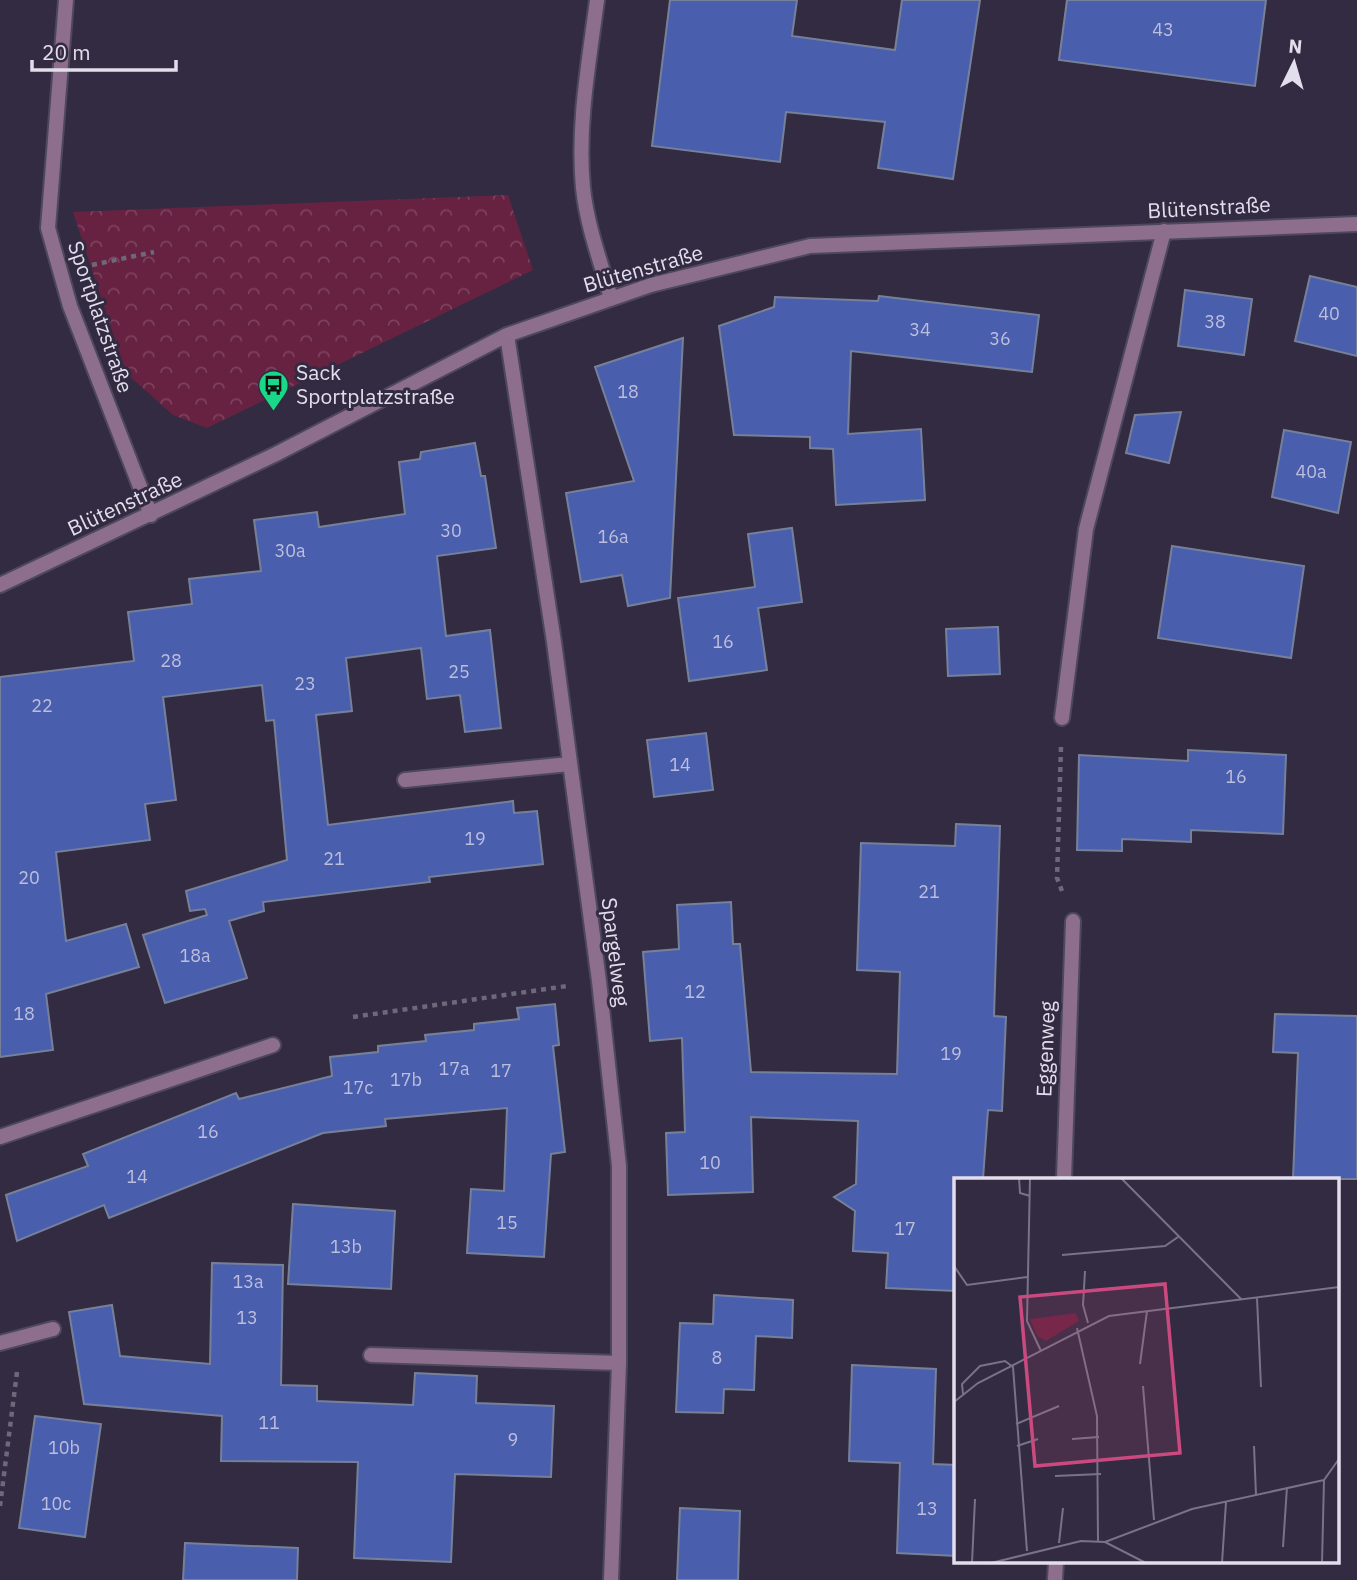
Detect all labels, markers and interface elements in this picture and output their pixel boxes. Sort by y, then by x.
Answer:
house number: 43 [1152,18,1174,41]
scale bar [32,28,175,72]
north arrow [1259,28,1329,98]
text: N [1288,34,1303,59]
text: 20 m [42,38,91,66]
street label: Blütenstraße [1147,190,1271,224]
street label: Sportplatzstraße [62,237,140,396]
street label: Blütenstraße [580,238,706,298]
house number: 40 [1318,302,1340,325]
house number: 38 [1204,310,1226,333]
house number: 34 [909,318,931,341]
house number: 36 [989,327,1011,350]
place label: Sack Sportplatzstraße [296,358,455,410]
bus stop icon: Sack Sportplatzstraße [256,368,290,412]
house number: 18 [617,380,639,403]
house number: 40a [1295,460,1327,483]
street label: Blütenstraße [63,464,186,542]
house number: 30 [440,519,462,542]
house number: 16a [597,525,629,548]
house number: 30a [274,539,306,562]
house number: 16 [712,630,734,653]
house number: 28 [160,649,182,672]
house number: 25 [448,660,470,683]
house number: 23 [294,672,316,695]
house number: 22 [31,694,53,717]
house number: 14 [669,753,691,776]
house number: 16 [1225,765,1247,788]
house number: 19 [464,827,486,850]
house number: 21 [323,847,345,870]
house number: 20 [18,866,40,889]
house number: 21 [918,880,940,903]
street label: Spargelweg [595,896,637,1008]
house number: 18a [179,944,211,967]
house number: 12 [684,980,706,1003]
street label: Eggenweg [1029,1000,1061,1098]
house number: 18 [13,1002,35,1025]
house number: 19 [940,1042,962,1065]
house number: 17a [438,1057,470,1080]
house number: 17 [490,1059,512,1082]
house number: 17b [390,1068,422,1091]
house number: 17c [343,1076,373,1099]
house number: 16 [197,1120,219,1143]
house number: 10 [699,1151,721,1174]
house number: 14 [126,1165,148,1188]
inset map [954,1178,1340,1562]
house number: 15 [496,1211,518,1234]
house number: 17 [894,1217,916,1240]
house number: 13b [330,1235,362,1258]
house number: 13a [232,1270,264,1293]
house number: 13 [236,1306,258,1329]
house number: 8 [712,1346,722,1369]
house number: 11 [258,1411,280,1434]
house number: 9 [508,1428,518,1451]
house number: 10b [48,1436,80,1459]
house number: 10c [41,1492,71,1515]
house number: 13 [916,1497,938,1520]

